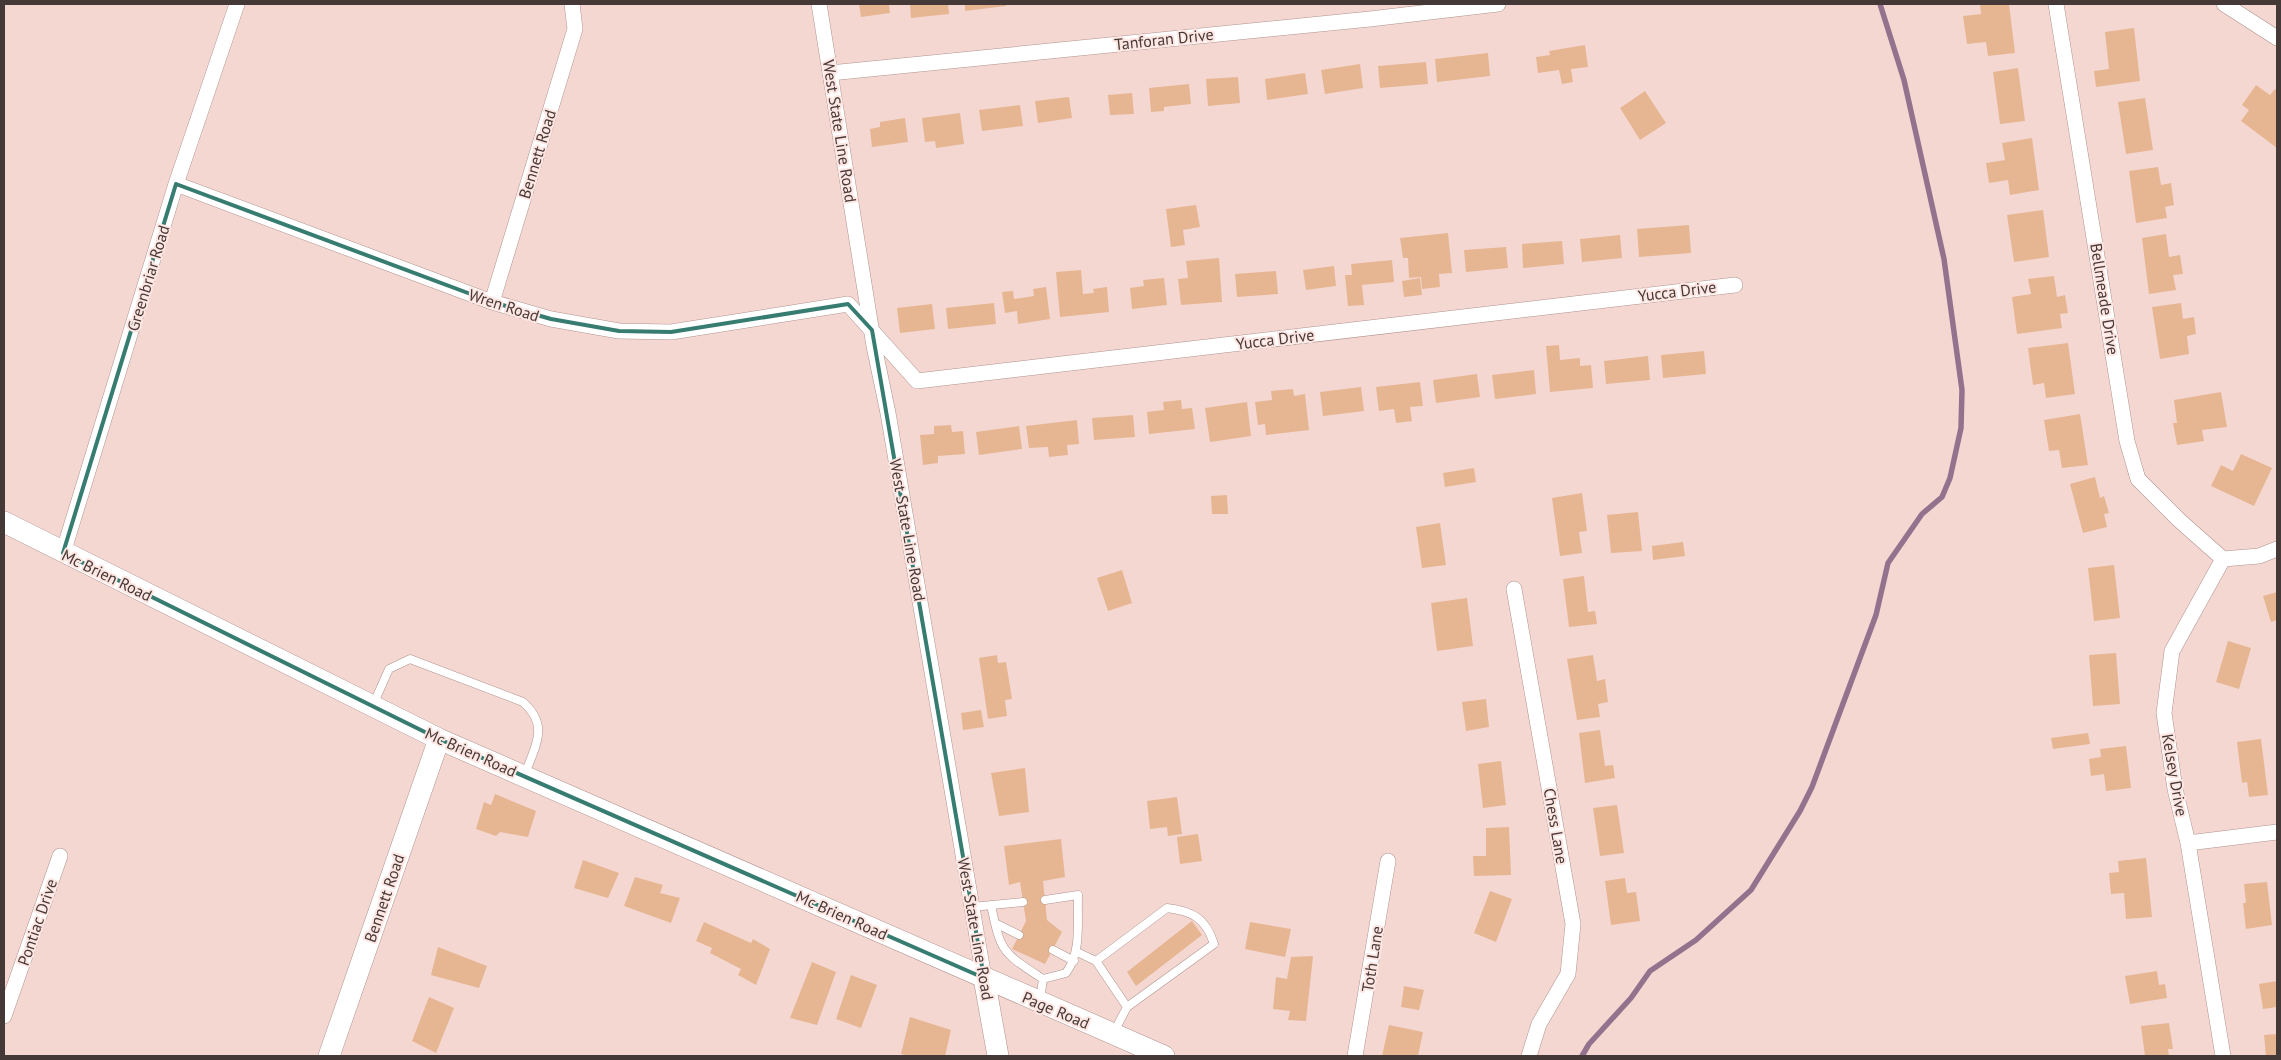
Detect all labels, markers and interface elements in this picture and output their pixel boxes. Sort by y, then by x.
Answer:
street label: Tanforan Drive [1113,24,1215,54]
street label: West State Line Road [819,58,861,204]
street label: Bennett Road [514,107,560,201]
street label: Greenbriar Road [122,223,174,333]
street label: Bellmeade Drive [2086,242,2124,356]
street label: Yucca Drive [1637,276,1717,306]
street label: Wren Road [466,284,542,326]
street label: Yucca Drive [1235,324,1315,354]
street label: West State Line Road [886,457,930,603]
street label: Mc Brien Road [59,545,155,605]
street label: Mc Brien Road [422,723,520,781]
street label: Kelsey Drive [2158,732,2192,818]
street label: Chess Lane [1540,787,1572,865]
street label: Bennett Road [360,851,408,945]
street label: West State Line Road [954,856,998,1002]
street label: Pontiac Drive [13,876,61,968]
street label: Mc Brien Road [793,886,891,944]
street label: Toth Lane [1357,925,1387,993]
street label: Page Road [1019,987,1093,1033]

